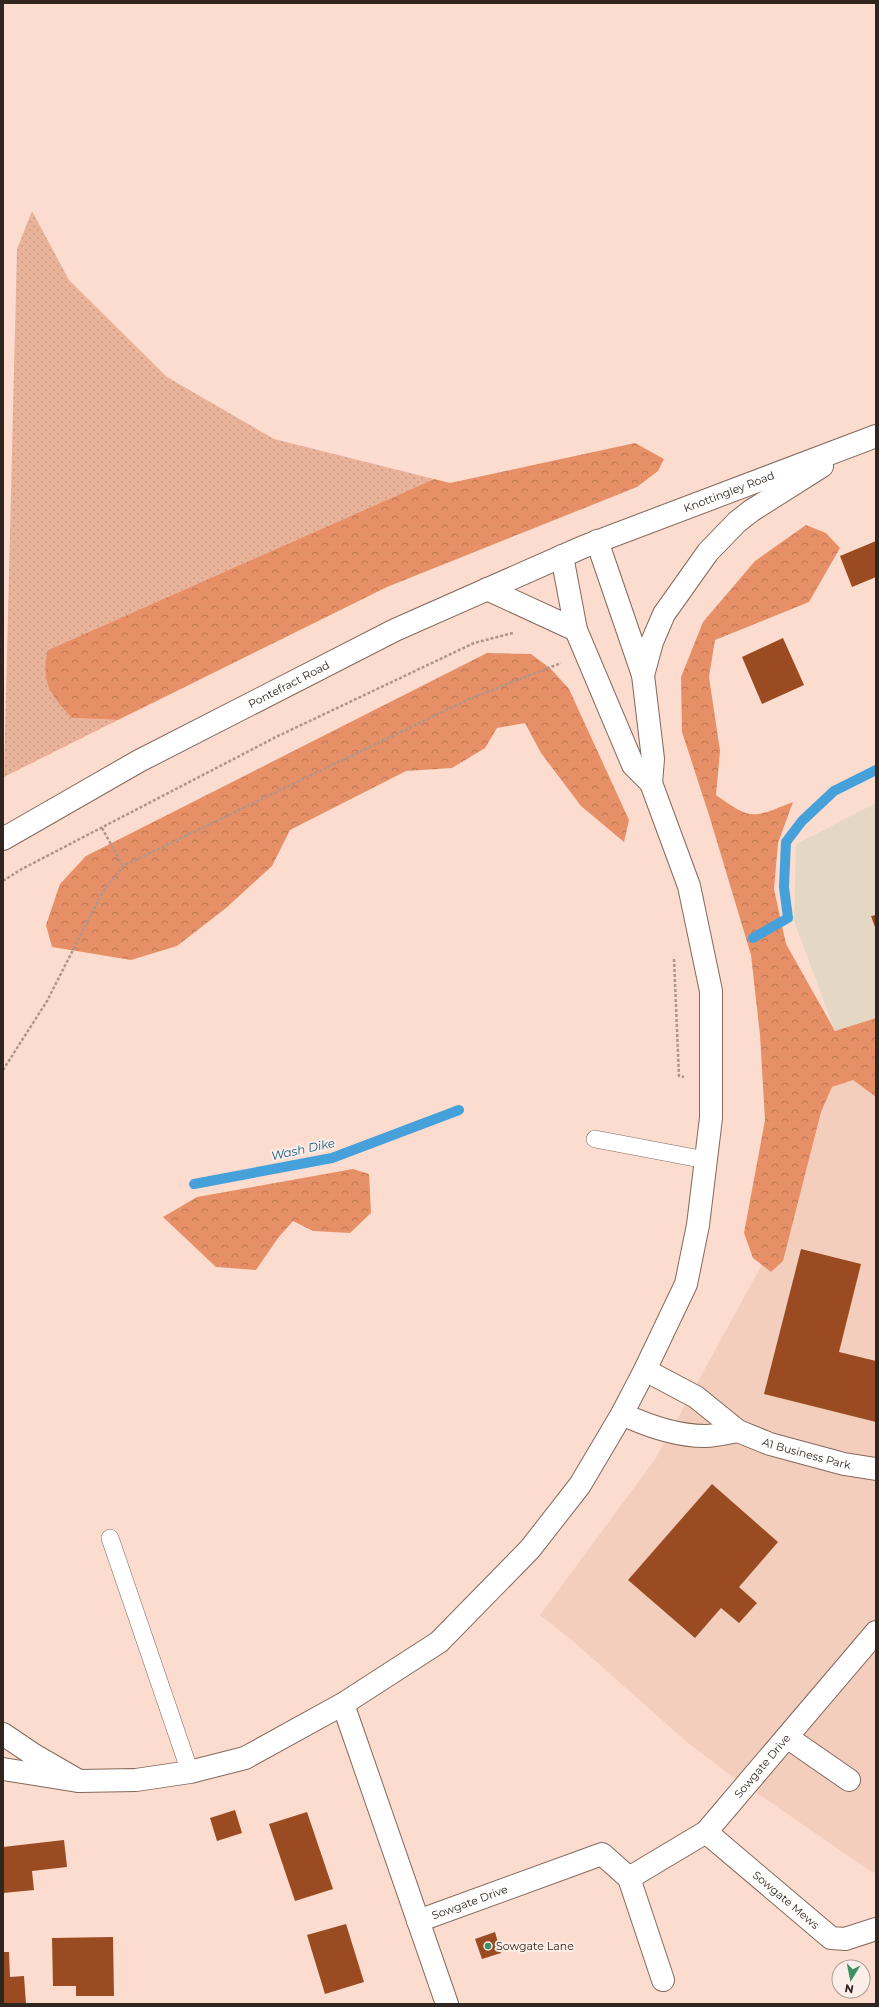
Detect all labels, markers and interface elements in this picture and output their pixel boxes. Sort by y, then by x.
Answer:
street label: Knottingley Road [682,468,776,515]
street label: Pontefract Road [246,658,332,711]
water label: Wash Dike [270,1135,336,1163]
street label: A1 Business Park [760,1435,852,1472]
street label: Sowgate Drive [731,1731,794,1801]
street label: Sowgate Mews [750,1868,823,1932]
street label: Sowgate Drive [430,1882,510,1922]
place label: Sowgate Lane [496,1939,574,1953]
marker: Sowgate Lane [483,1941,493,1951]
north arrow [831,1959,871,1999]
text: N [844,1981,855,1997]

